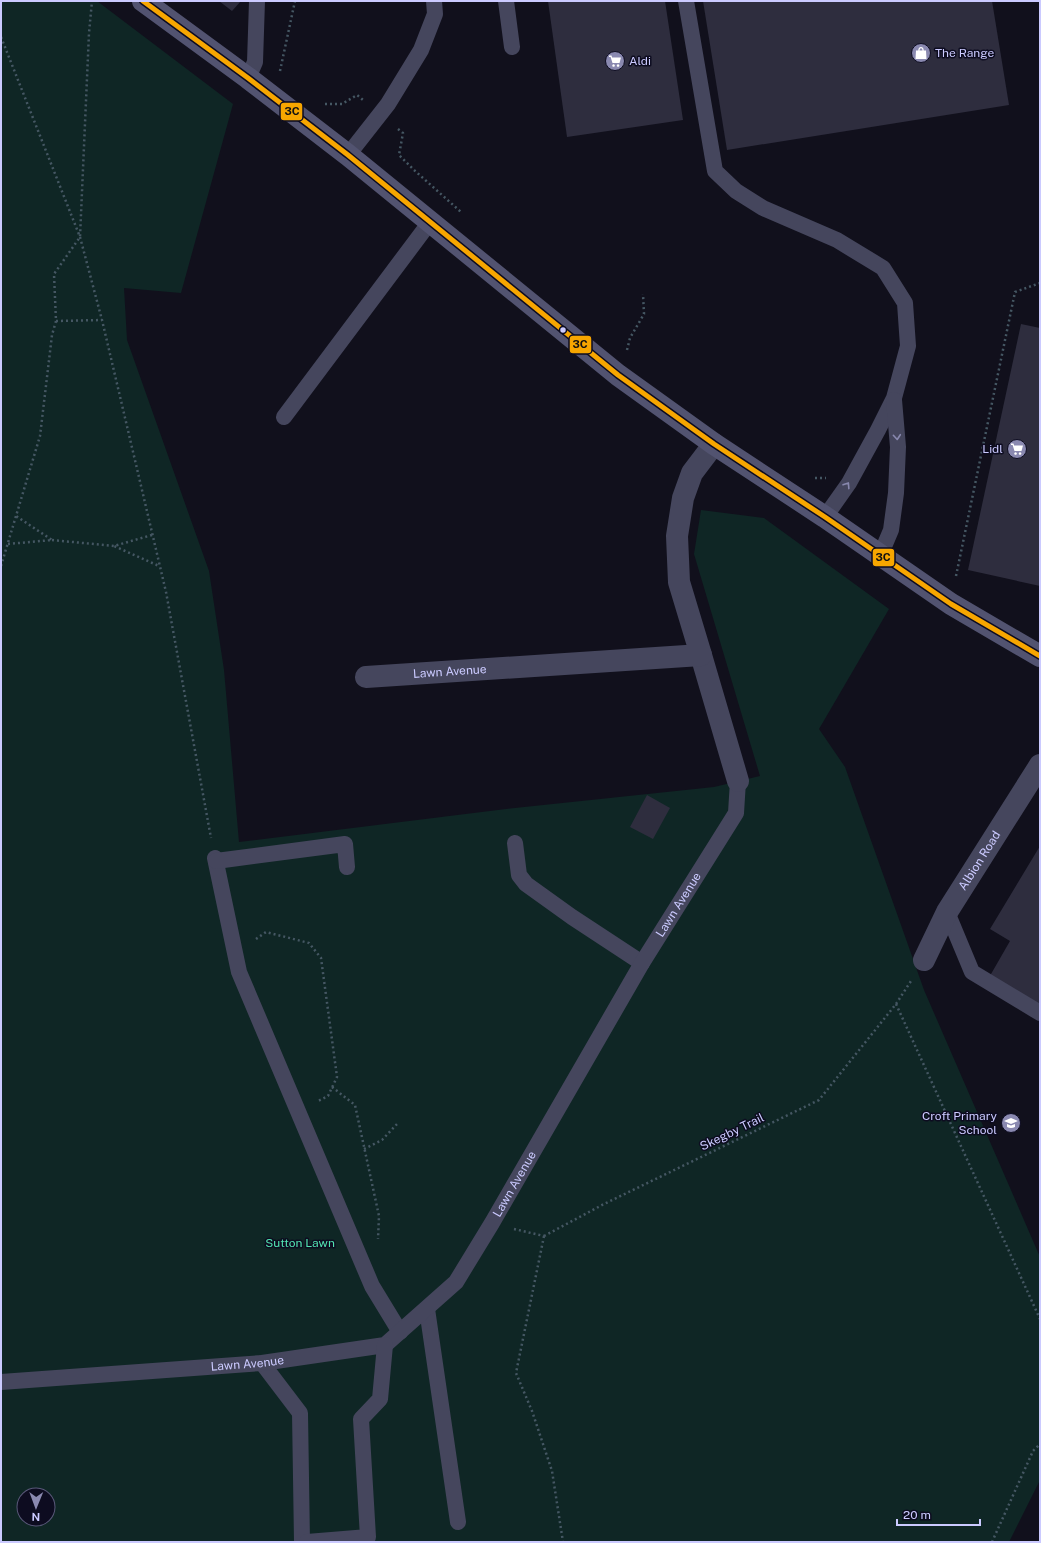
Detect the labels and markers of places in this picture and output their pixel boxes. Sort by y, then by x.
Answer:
shop icon: The Range [910,42,932,64]
place label: The Range [935,46,995,60]
supermarket icon: Aldi [604,50,626,72]
place label: Aldi [629,54,651,68]
unlabelled marker [558,325,568,335]
supermarket icon: Lidl [1006,438,1028,460]
place label: Lidl [982,442,1003,456]
place label: Croft Primary School [922,1109,998,1137]
school or university icon: Croft Primary School [1000,1112,1022,1134]

